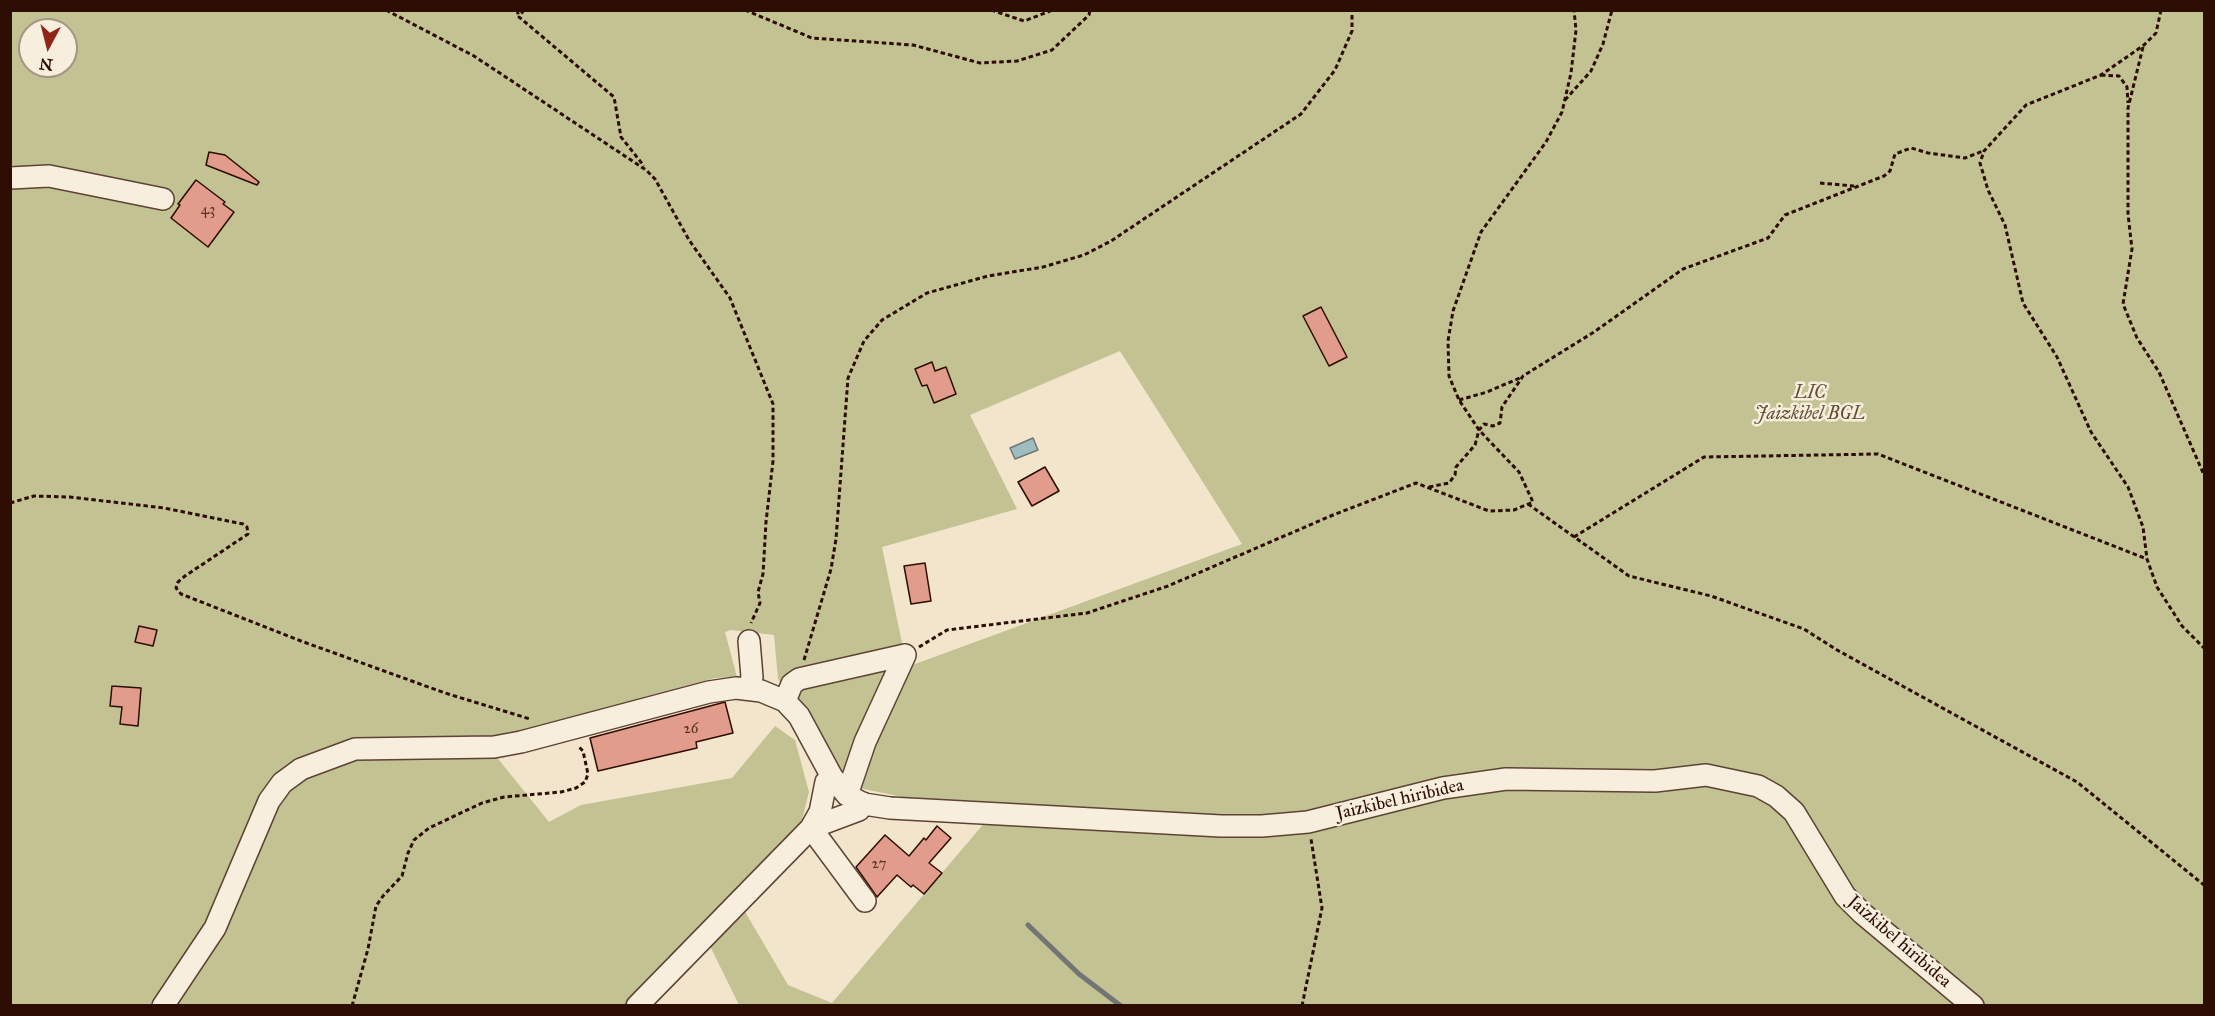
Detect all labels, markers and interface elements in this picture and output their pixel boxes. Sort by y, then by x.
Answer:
north arrow [18,18,78,78]
text: N [38,54,54,75]
house number: 43 [201,201,215,219]
park label: LIC Jaizkibel BGL [1755,383,1865,426]
house number: 26 [683,720,699,738]
street label: Jaizkibel hiribidea [1334,775,1466,825]
house number: 27 [872,855,886,873]
street label: Jaizkibel hiribidea [1843,891,1955,993]

